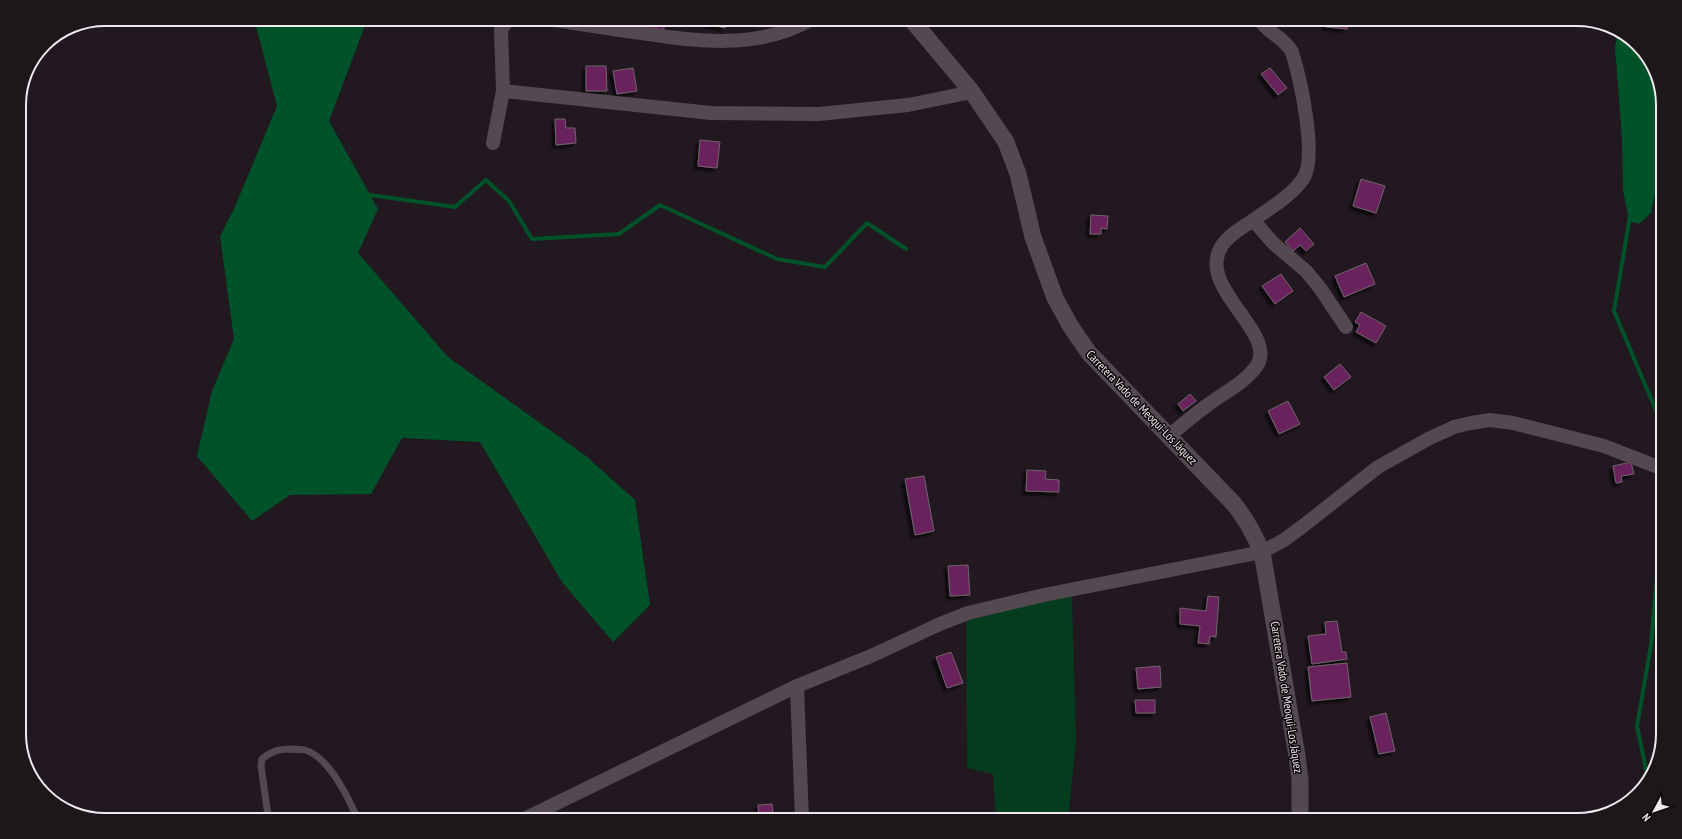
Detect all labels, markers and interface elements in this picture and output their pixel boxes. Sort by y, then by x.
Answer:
street label: Carretera Vado de Meoqui-Los Jáquez [1083,347,1201,467]
street label: Carretera Vado de Meoqui-Los Jáquez [1268,620,1306,774]
north arrow [1634,791,1674,831]
text: N [1639,811,1654,824]

